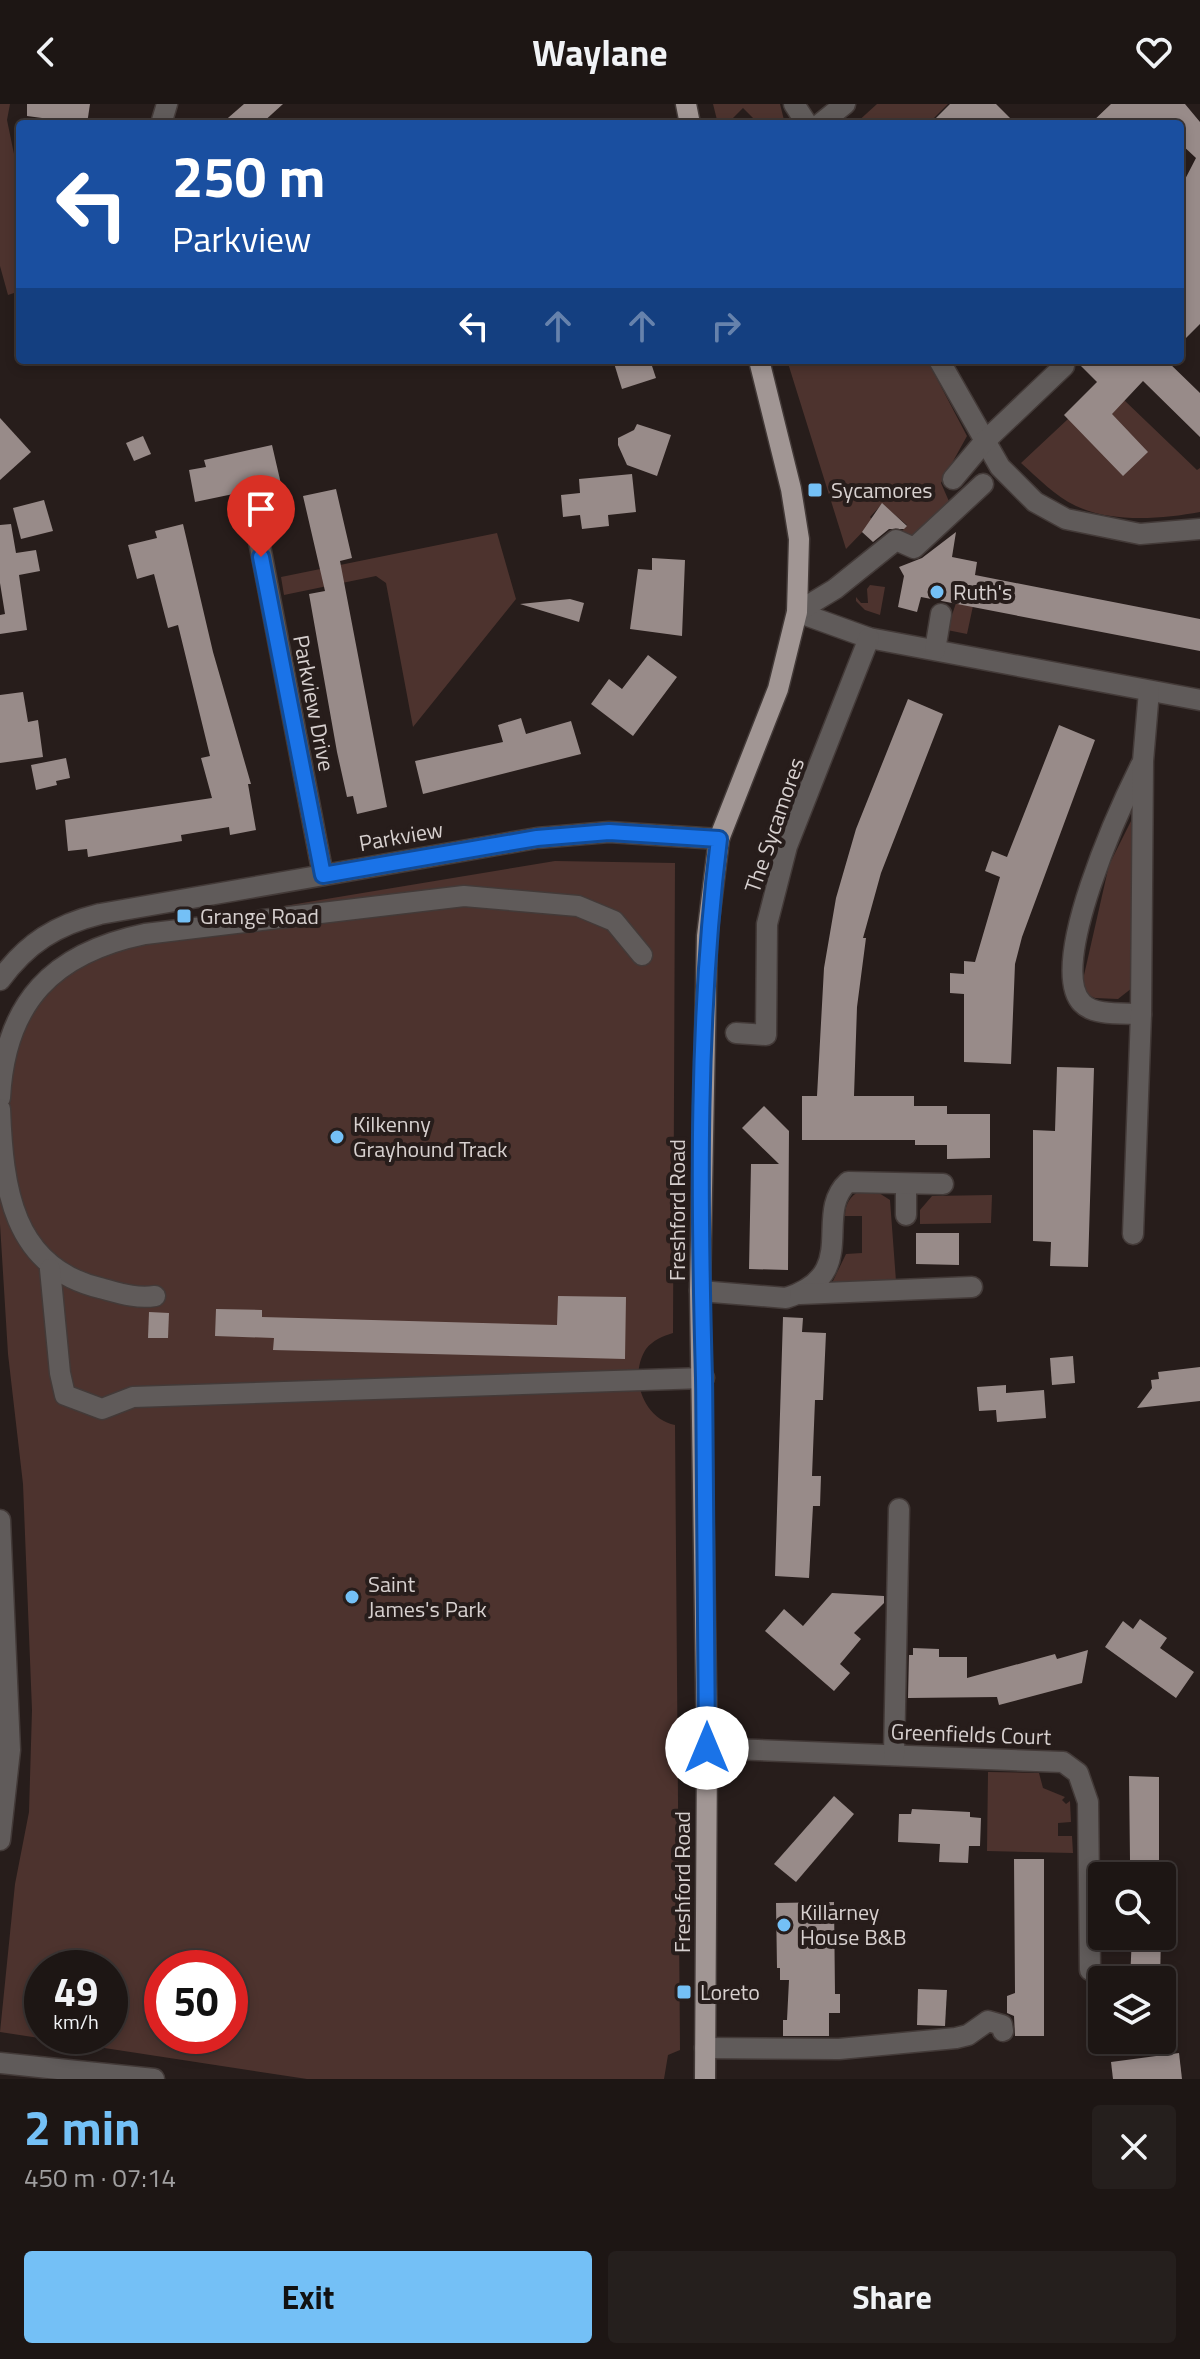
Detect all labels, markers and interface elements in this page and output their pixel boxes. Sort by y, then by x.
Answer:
text: Waylane [532,25,668,80]
icon: back [24,30,68,74]
icon: heart [1132,30,1176,74]
text: 250 m [172,134,325,219]
icon: left [40,152,144,256]
text: Parkview [172,211,312,266]
icon: left [452,304,496,348]
icon: ahead [536,304,580,348]
icon: ahead [620,304,664,348]
icon: right [704,304,748,348]
place label: Sycamores [831,473,933,507]
pin [227,475,295,557]
marker: Sycamores [806,481,824,499]
icon: arrive [239,487,283,531]
place label: Ruth's [953,575,1012,609]
marker: Ruth's [928,583,946,601]
street label: Parkview Drive [284,632,344,774]
street label: The Sycamores [735,753,813,897]
street label: Parkview [356,812,446,860]
place label: Grange Road [200,899,319,933]
marker: Grange Road [175,907,193,925]
place label: Kilkenny Grayhound Track [353,1107,508,1166]
marker: Kilkenny Grayhound Track [328,1128,346,1146]
street label: Freshford Road [660,1139,694,1281]
place label: Saint James's Park [368,1567,487,1626]
marker: Saint James's Park [343,1588,361,1606]
position arrow [665,1706,749,1790]
street label: Greenfields Court [890,1714,1052,1754]
street label: Freshford Road [665,1811,699,1953]
map controls [1088,1862,1176,2054]
button: search [1088,1862,1176,1950]
place label: Killarney House B&B [800,1895,906,1954]
marker: Killarney House B&B [775,1916,793,1934]
speed limit sign: 50 [144,1950,248,2054]
text: 49 [54,1961,98,2022]
button: layers [1088,1966,1176,2054]
place label: Loreto [700,1975,760,2009]
marker: Loreto [675,1983,693,2001]
text: km/h [53,2006,99,2037]
text: 2 min [24,2091,141,2164]
button: close [1092,2105,1176,2189]
text: 450 m · 07:14 [24,2158,176,2197]
button: Exit [24,2251,592,2343]
button: Share [608,2251,1176,2343]

